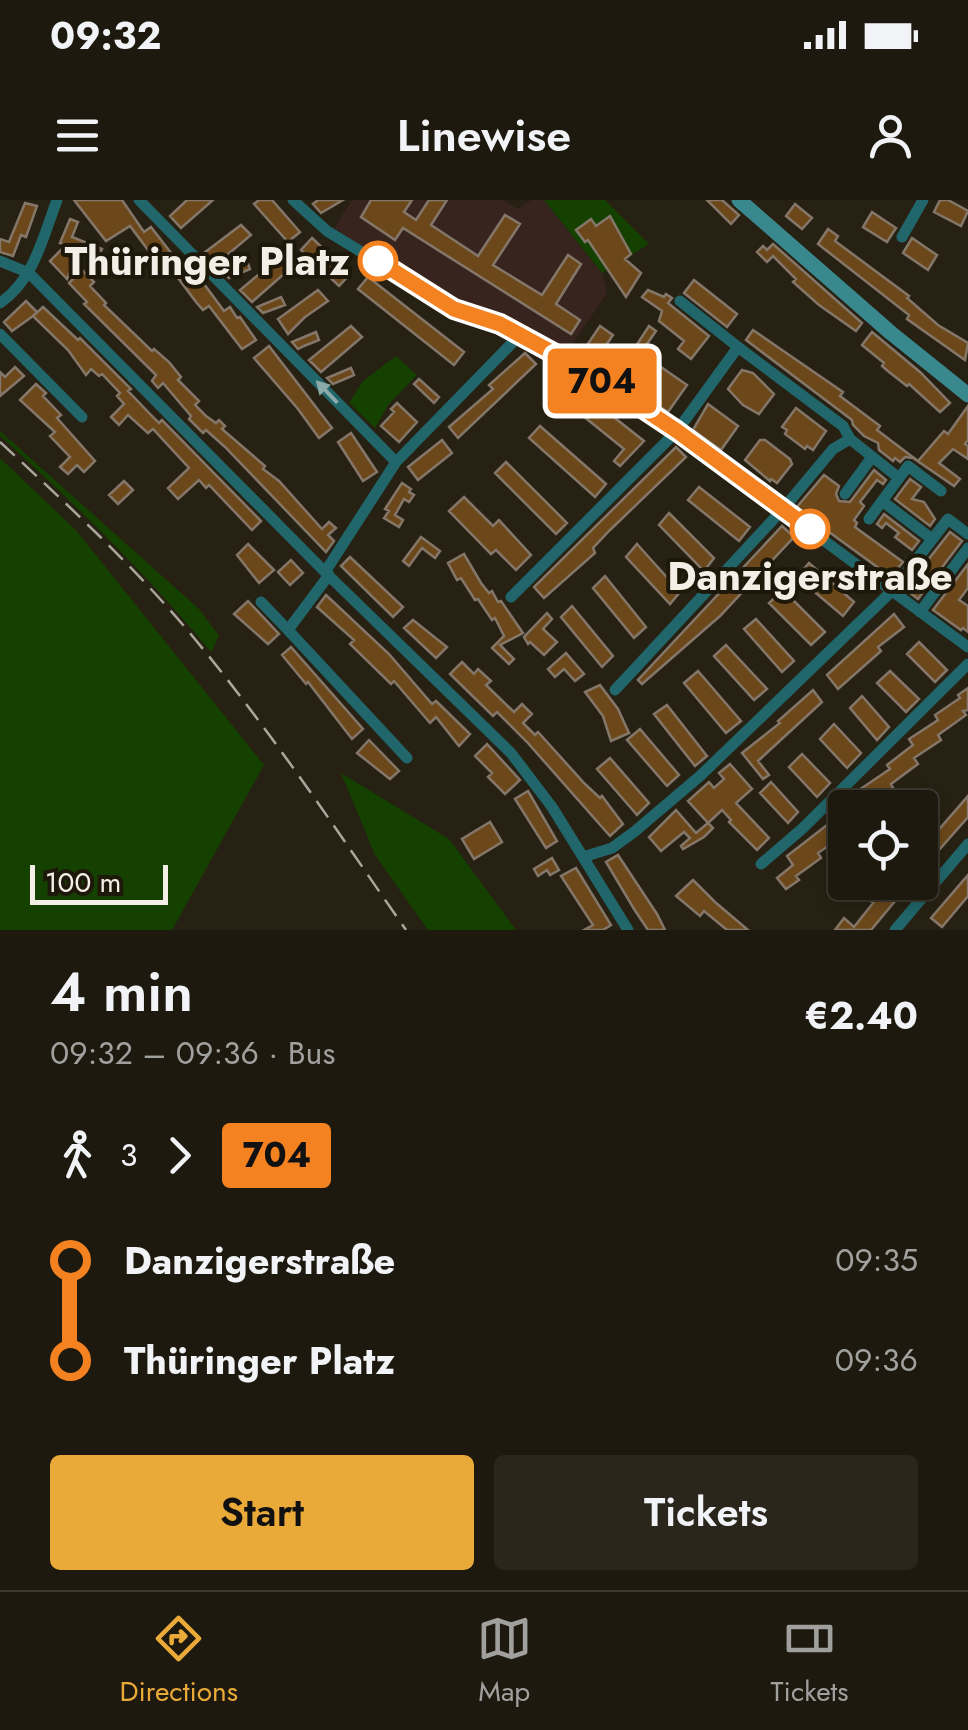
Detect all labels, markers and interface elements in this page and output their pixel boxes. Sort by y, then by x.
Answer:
text: 09:32 [50,8,161,63]
text: Linewise [397,103,571,168]
icon: menu [50,108,105,163]
icon: person [863,108,918,163]
place label: Thüringer Platz [65,232,350,290]
marker: Thüringer Platz [359,242,397,280]
line badge: 704 [544,348,660,414]
text: 704 [568,356,636,406]
one-way arrow [316,381,340,405]
marker: Danzigerstraße [791,510,829,548]
place label: Danzigerstraße [667,547,953,605]
map controls [828,790,938,900]
button: locate [828,790,938,900]
scale bar [30,860,168,904]
text: 100 m [45,862,121,903]
text: 4 min [50,952,193,1032]
text: €2.40 [804,988,918,1043]
text: 09:32 – 09:36 · Bus [50,1030,335,1076]
icon: walk [50,1128,105,1183]
icon: forward [152,1128,207,1183]
text: 704 [242,1130,311,1180]
text: 3 [120,1132,137,1178]
text: Danzigerstraße [124,1233,395,1288]
text: 09:35 [835,1237,918,1283]
text: Thüringer Platz [124,1333,395,1388]
text: 09:36 [835,1337,918,1383]
button: Start [50,1455,474,1570]
button: Tickets [494,1455,918,1570]
tab: Directions [119,1611,238,1712]
tab: Map [477,1611,532,1712]
tab: Tickets [771,1611,849,1712]

